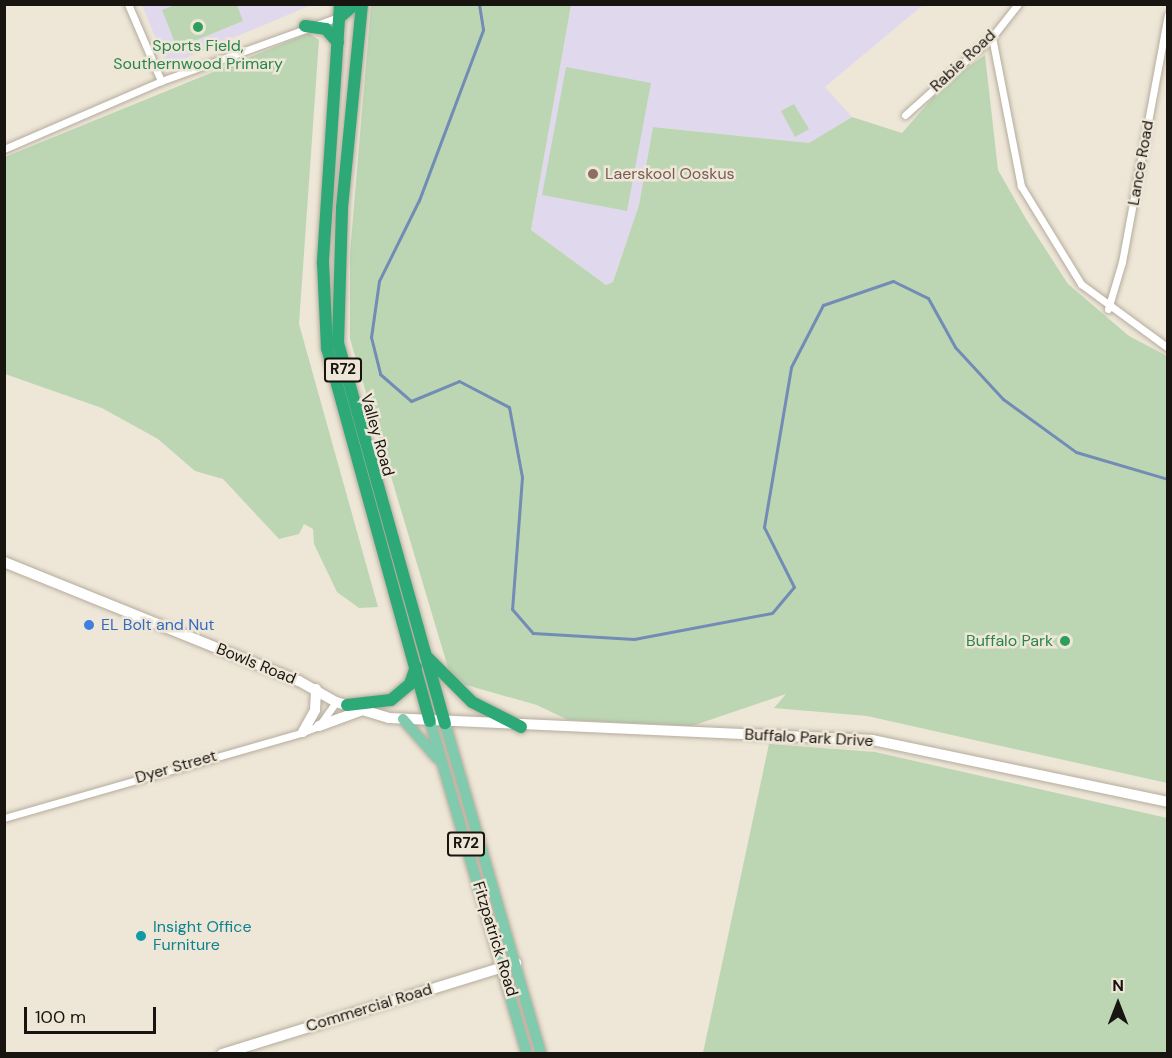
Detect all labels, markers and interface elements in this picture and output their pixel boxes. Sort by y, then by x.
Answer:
marker: Sports Field, Southernwood Primary [191,20,205,34]
street label: Rabie Road [926,26,1000,96]
place label: Sports Field, Southernwood Primary [113,36,283,74]
street label: Lance Road [1124,119,1158,207]
place label: Laerskool Ooskus [605,164,735,184]
marker: Laerskool Ooskus [586,167,600,181]
road number: R72 [324,358,362,382]
street label: Valley Road [356,392,398,478]
place label: EL Bolt and Nut [101,615,215,635]
marker: EL Bolt and Nut [82,618,96,632]
place label: Buffalo Park [966,631,1053,651]
marker: Buffalo Park [1058,634,1072,648]
street label: Bowls Road [213,639,299,689]
street label: Buffalo Park Drive [744,725,874,751]
street label: Dyer Street [133,746,219,788]
road number: R72 [446,832,486,856]
street label: Fitzpatrick Road [468,879,522,999]
place label: Insight Office Furniture [153,917,252,955]
marker: Insight Office Furniture [134,929,148,943]
north arrow [1088,974,1148,1034]
text: N [1112,975,1124,996]
street label: Commercial Road [304,980,434,1036]
scale bar [27,995,159,1033]
text: 100 m [35,1005,86,1029]

